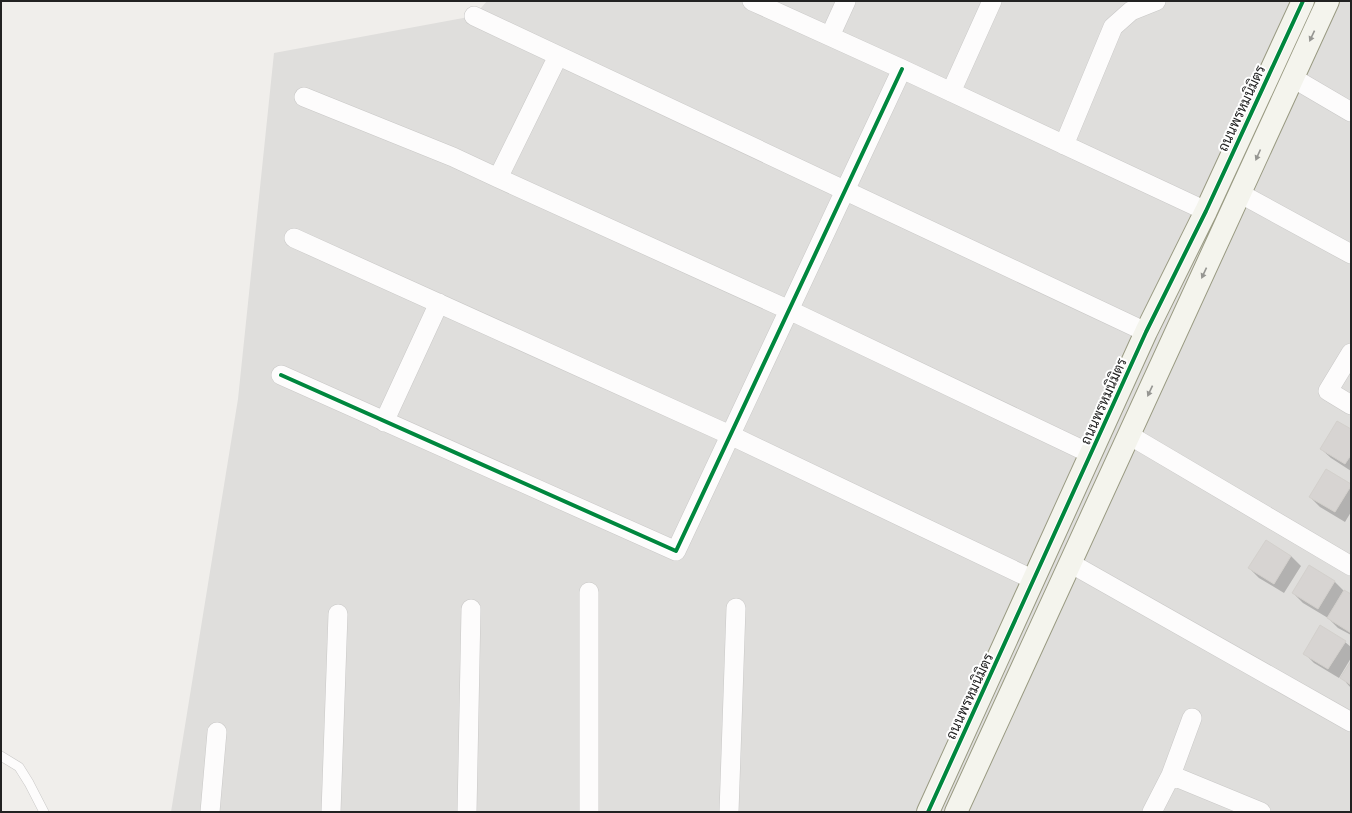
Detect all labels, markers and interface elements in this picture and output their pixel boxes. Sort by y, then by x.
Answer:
one-way arrow [1309,31,1315,42]
street label: ถนนพรหมนิมิตร [1214,62,1268,154]
one-way arrow [1255,149,1261,160]
one-way arrow [1201,267,1207,279]
street label: ถนนพรหมนิมิตร [1076,355,1130,447]
one-way arrow [1147,385,1153,397]
street label: ถนนพรหมนิมิตร [942,650,996,742]

